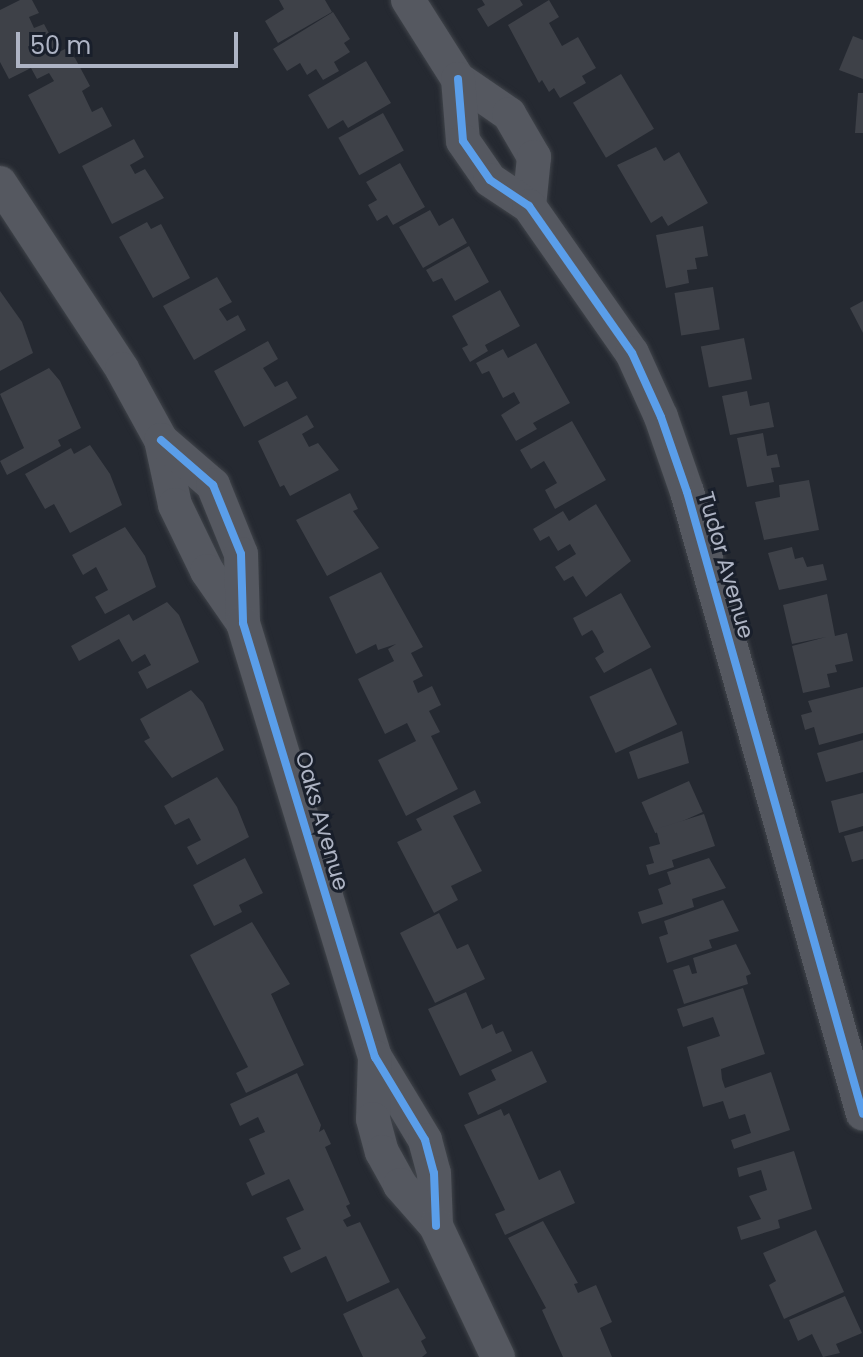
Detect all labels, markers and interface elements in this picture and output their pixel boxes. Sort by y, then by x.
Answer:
scale bar [20,16,242,66]
text: 50 m [30,29,91,62]
street label: Tudor Avenue [692,488,760,642]
street label: Oaks Avenue [290,748,354,894]

